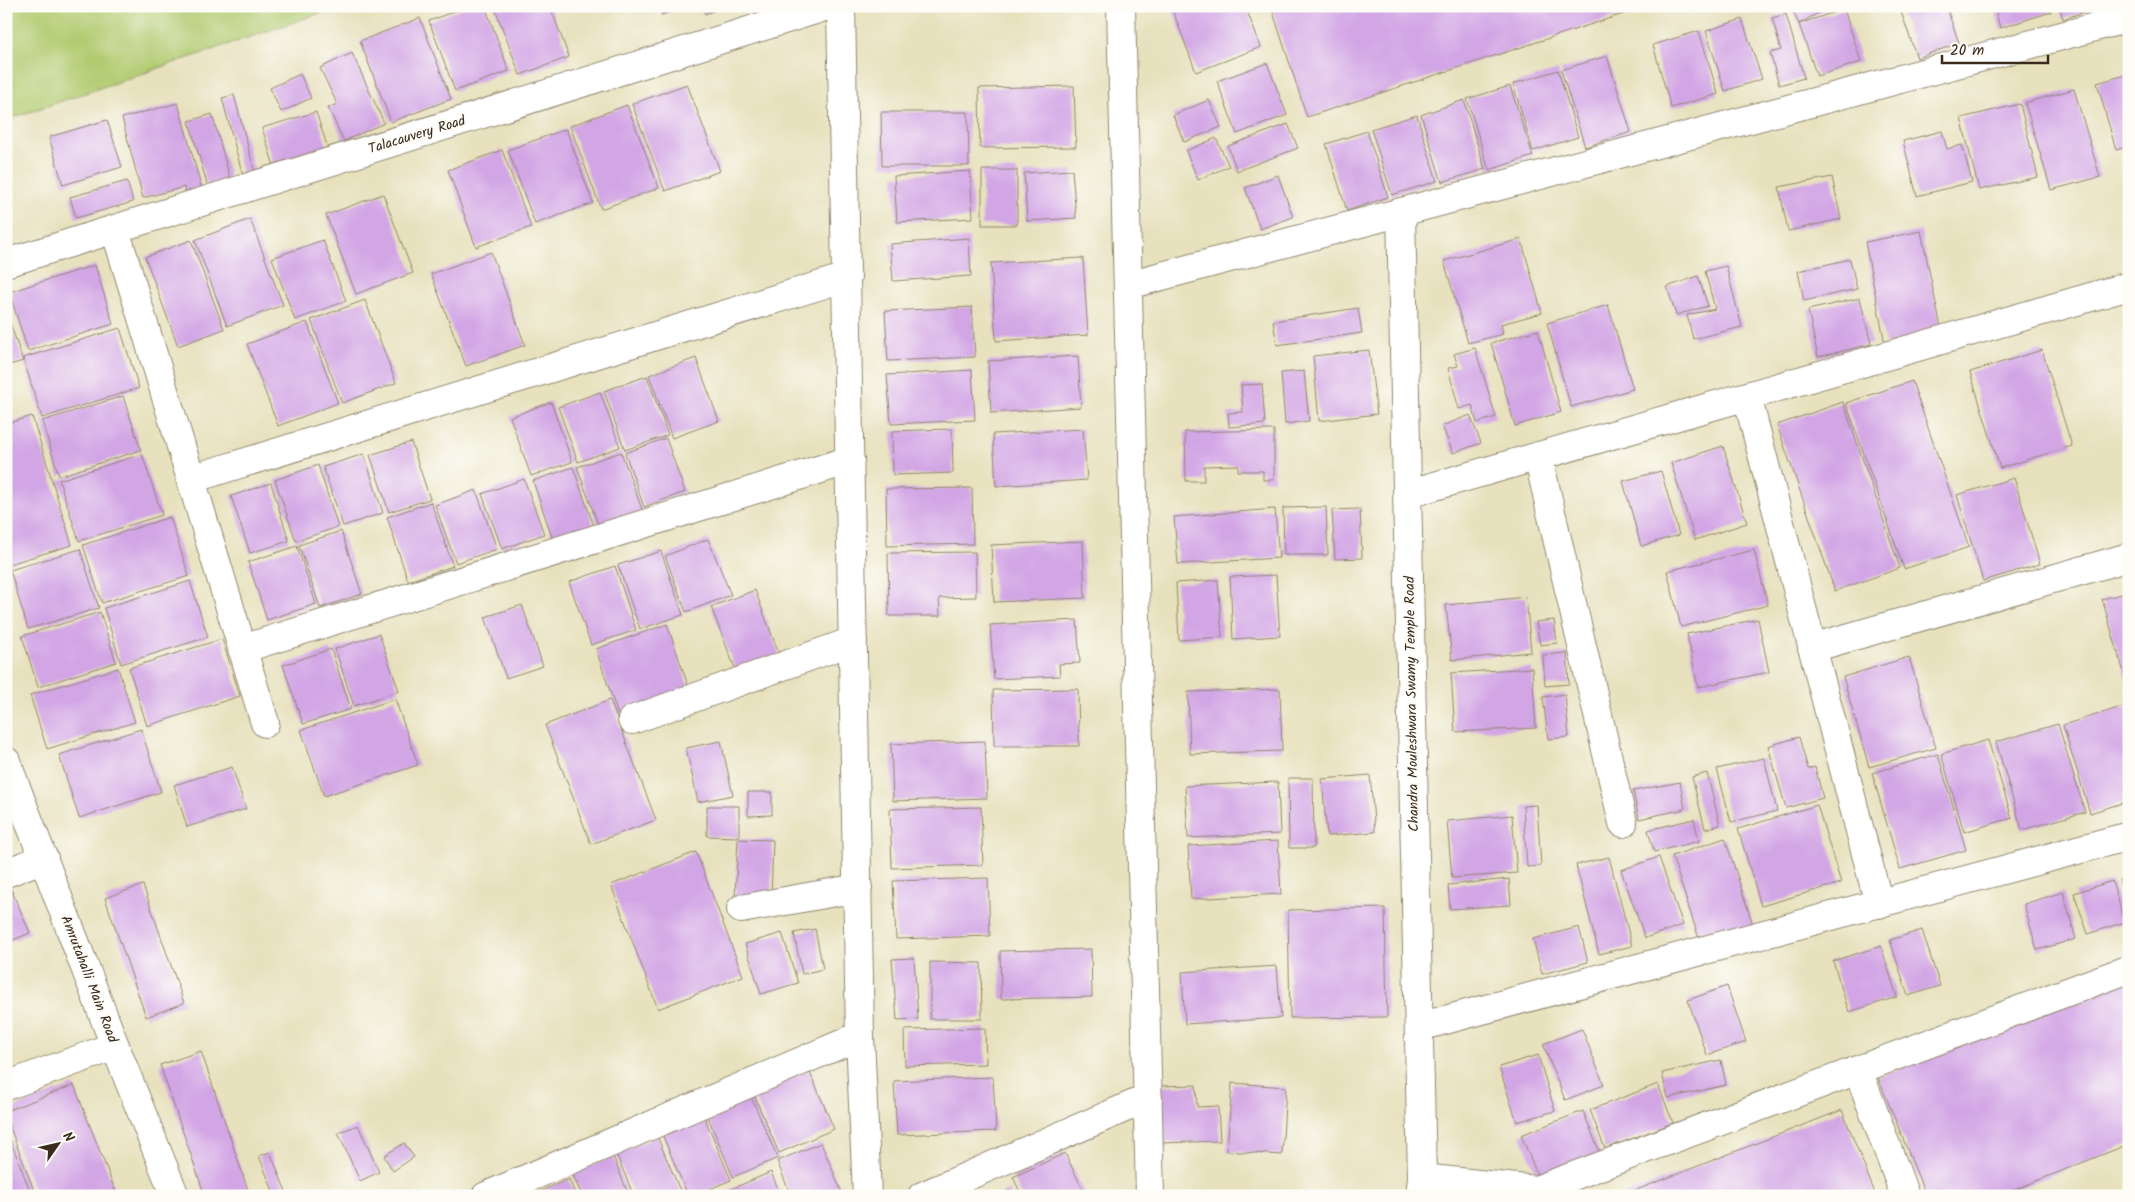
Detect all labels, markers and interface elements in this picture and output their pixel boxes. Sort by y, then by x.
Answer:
scale bar [1942,32,2049,64]
text: 20 m [1950,39,1984,63]
street label: Talacauvery Road [366,109,469,160]
street label: Chandra Mouleshwara Swamy Temple Road [1399,575,1425,832]
street label: Amrutahalli Main Road [55,912,124,1047]
north arrow [32,1120,82,1170]
text: N [56,1127,80,1147]

